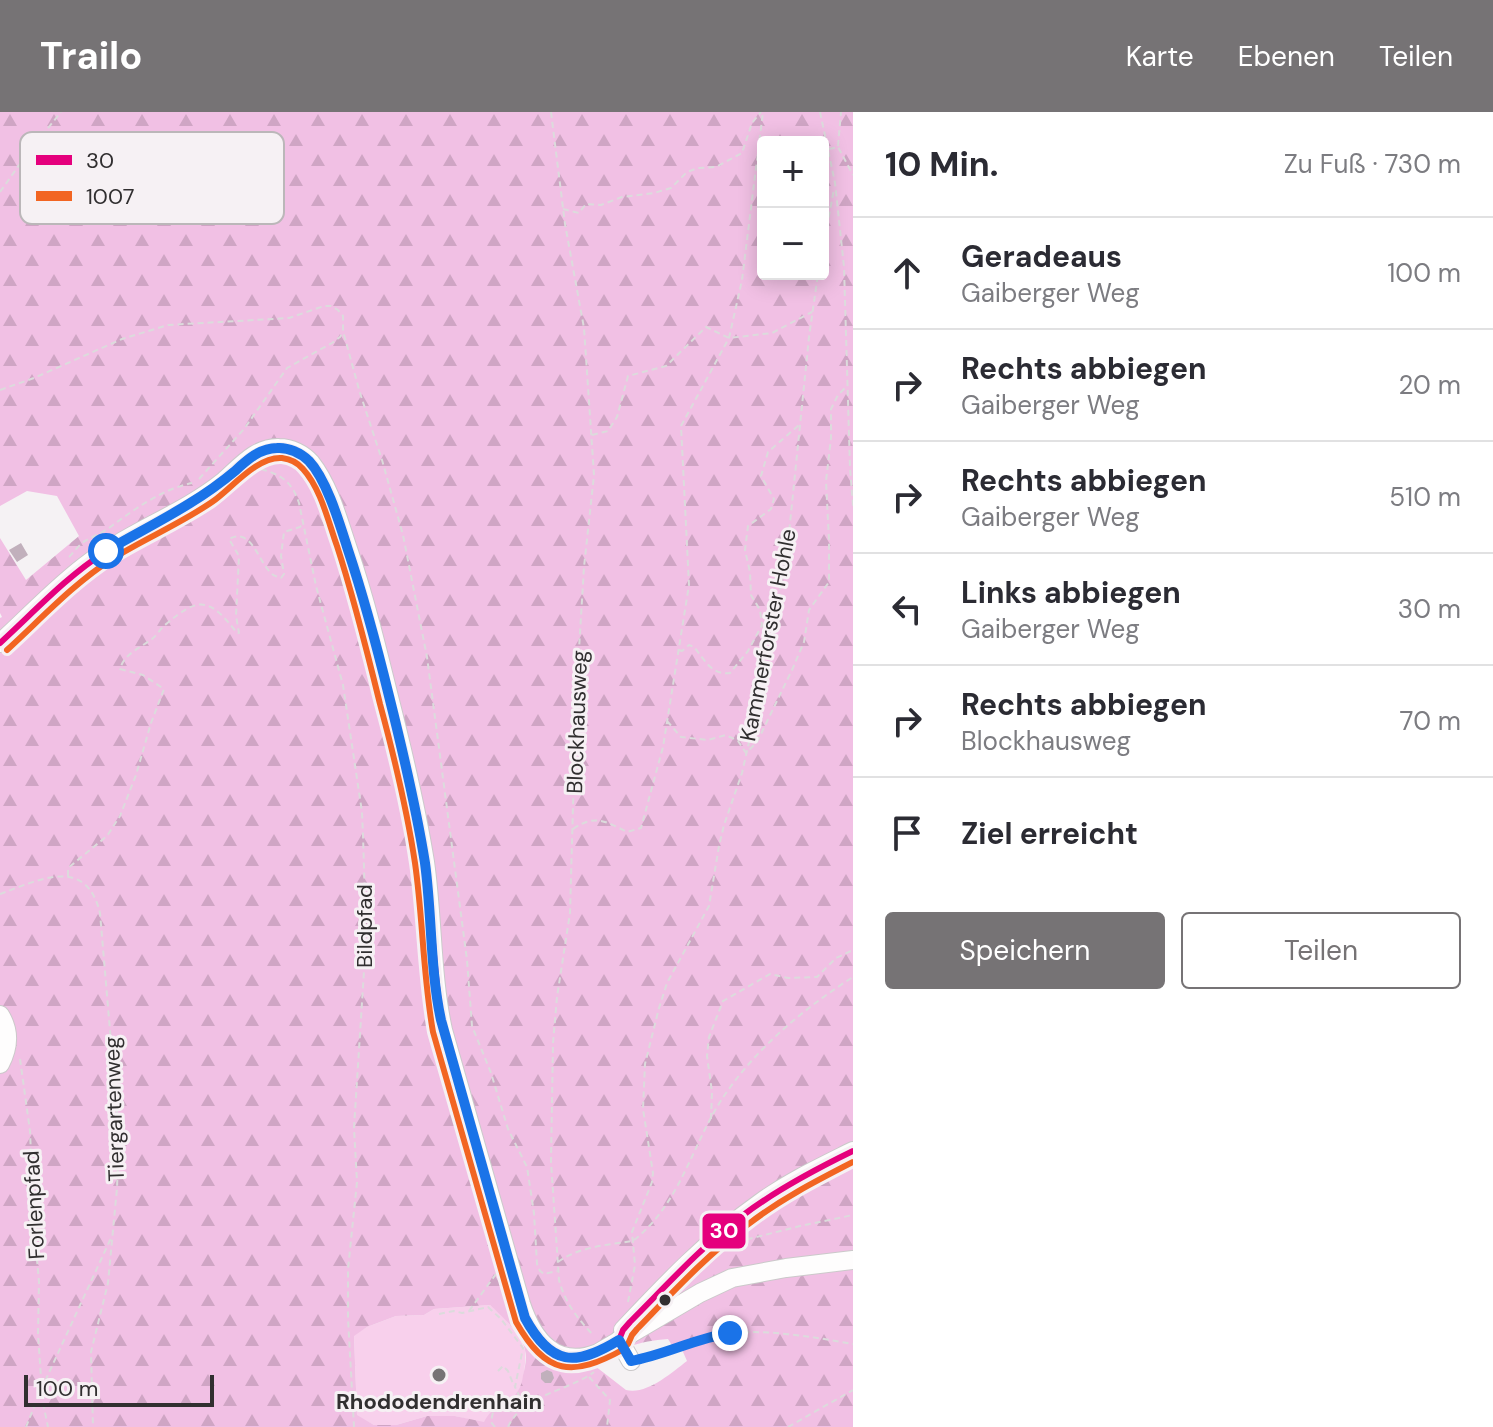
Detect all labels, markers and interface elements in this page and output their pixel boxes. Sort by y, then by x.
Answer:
text: Trailo [40,31,142,81]
text: Karte [1126,38,1194,75]
text: Ebenen [1238,38,1335,75]
text: Teilen [1379,38,1453,75]
legend [20,132,284,224]
map controls [757,136,829,280]
button: + [757,136,829,208]
text: 10 Min. [885,142,998,187]
text: 30 [86,146,114,175]
text: Zu Fuß · 730 m [1284,147,1461,181]
text: 1007 [86,182,134,211]
button: − [757,208,829,280]
text: Geradeaus [961,237,1122,276]
icon: ahead [885,251,929,295]
text: 100 m [1387,256,1461,290]
text: Gaiberger Weg [961,276,1140,310]
text: Rechts abbiegen [961,349,1206,388]
icon: right [885,363,929,407]
text: 20 m [1398,368,1461,402]
text: Gaiberger Weg [961,388,1140,422]
text: Rechts abbiegen [961,461,1206,500]
icon: right [885,475,929,519]
text: 510 m [1389,480,1461,514]
text: Gaiberger Weg [961,500,1140,534]
street label: Kammerforster Hohle [733,526,803,744]
route start [88,533,124,569]
text: Links abbiegen [961,573,1181,612]
icon: left [885,587,929,631]
text: 30 m [1398,592,1461,626]
text: Gaiberger Weg [961,612,1140,646]
street label: Blockhausweg [560,650,594,794]
text: Rechts abbiegen [961,685,1206,724]
icon: right [885,699,929,743]
text: 70 m [1400,704,1461,738]
text: Blockhausweg [961,724,1131,758]
icon: arrive [885,811,929,855]
text: Ziel erreicht [961,814,1138,853]
street label: Bildpfad [350,884,379,968]
button: Speichern [885,912,1165,989]
button: Teilen [1181,912,1461,989]
street label: Tiergartenweg [97,1036,131,1182]
street label: Forlenpfad [17,1150,51,1260]
line badge: 30 [701,1212,747,1250]
text: 30 [710,1216,738,1245]
unlabelled marker [657,1292,673,1308]
route end [712,1315,748,1351]
marker: Rhododendrenhain [430,1366,448,1384]
scale bar [24,1371,214,1407]
text: 100 m [36,1374,98,1403]
place label: Rhododendrenhain [336,1387,542,1416]

